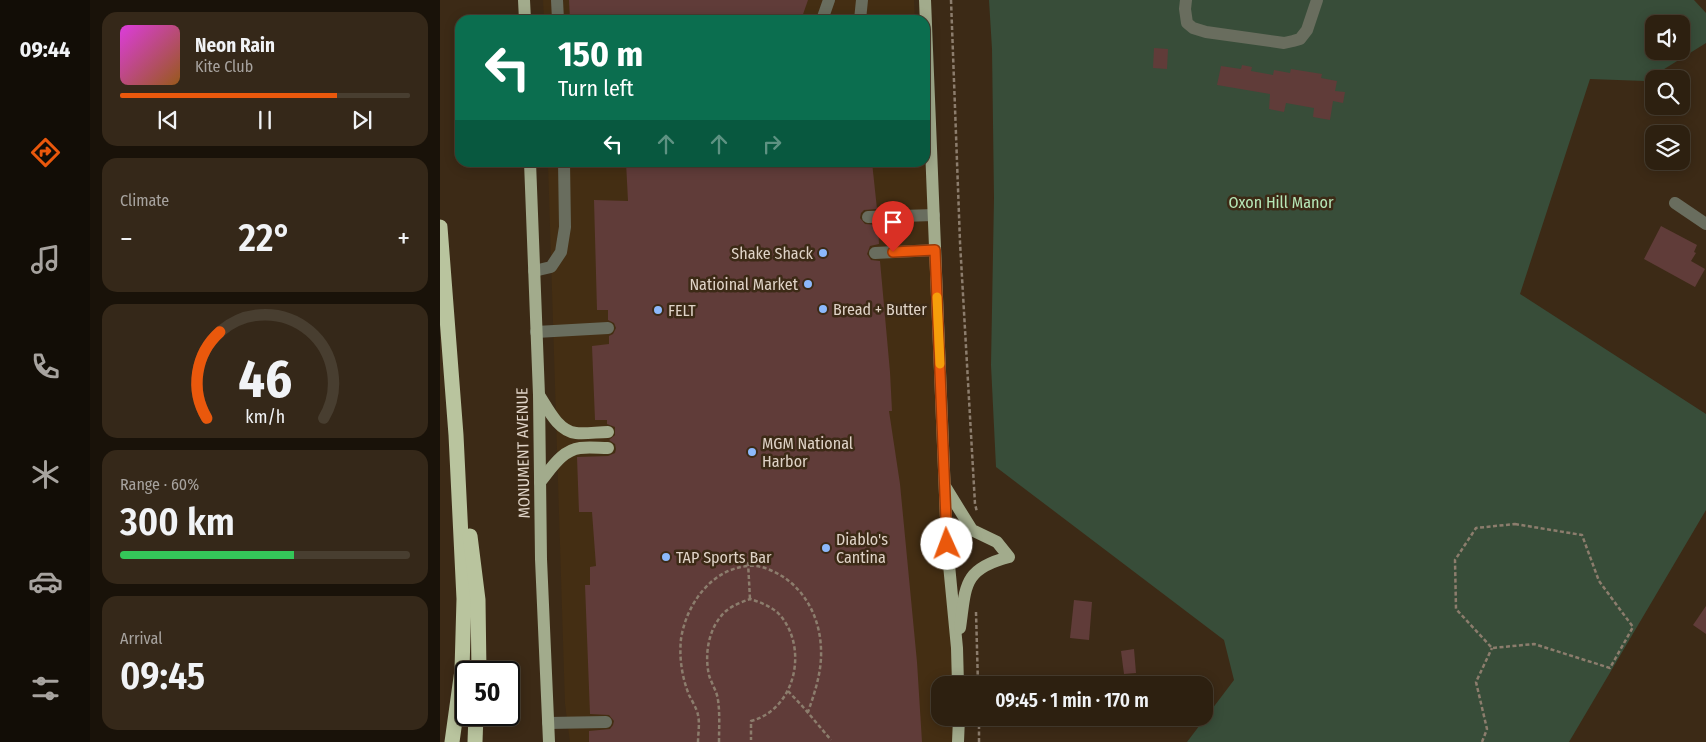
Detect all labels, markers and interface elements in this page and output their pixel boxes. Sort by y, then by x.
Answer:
map controls [1645,15,1690,170]
button: sound [1645,15,1690,60]
text: 150 m [558,33,643,75]
text: Neon Rain [195,34,275,57]
icon: left [475,35,540,100]
text: 09:44 [20,36,70,63]
text: Kite Club [195,57,253,76]
button: search [1645,70,1690,115]
text: Turn left [558,75,634,102]
icon: previous [154,106,182,134]
icon: pause [251,106,279,134]
icon: next [348,106,376,134]
button: layers [1645,125,1690,170]
icon: left [599,130,627,158]
icon: ahead [652,130,680,158]
icon: ahead [705,130,733,158]
icon: right [758,130,786,158]
icon: directions [28,135,63,170]
text: Climate [120,191,169,210]
park label: Oxon Hill Manor [1229,193,1334,212]
pin [872,201,914,252]
icon: arrive [879,208,907,236]
text: 22° [239,215,291,261]
text: − [120,222,133,255]
text: + [397,222,410,255]
icon: music [28,242,63,277]
place label: Shake Shack [731,244,814,263]
marker: Shake Shack [817,247,829,259]
place label: Natioinal Market [689,275,799,294]
marker: Natioinal Market [802,278,814,290]
place label: Bread + Butter [833,300,927,319]
place label: FELT [668,301,696,320]
marker: Bread + Butter [817,303,829,315]
marker: FELT [652,304,664,316]
text: 46 [238,348,292,411]
icon: phone [28,349,63,384]
street label: MONUMENT AVENUE [512,388,534,518]
text: km/h [245,406,285,428]
place label: MGM National Harbor [762,434,853,471]
marker: MGM National Harbor [746,446,758,458]
icon: climate [28,457,63,492]
text: Range · 60% [120,475,199,494]
text: 300 km [120,499,235,545]
position arrow [920,517,972,569]
place label: Diablo's Cantina [836,530,888,567]
marker: Diablo's Cantina [820,542,832,554]
place label: TAP Sports Bar [676,548,772,567]
marker: TAP Sports Bar [660,551,672,563]
icon: car [28,564,63,599]
text: Arrival [120,629,162,648]
text: 09:45 [120,653,205,699]
speed limit sign: 50 [455,661,520,726]
icon: filters [28,671,63,706]
text: 09:45 · 1 min · 170 m [995,689,1149,712]

